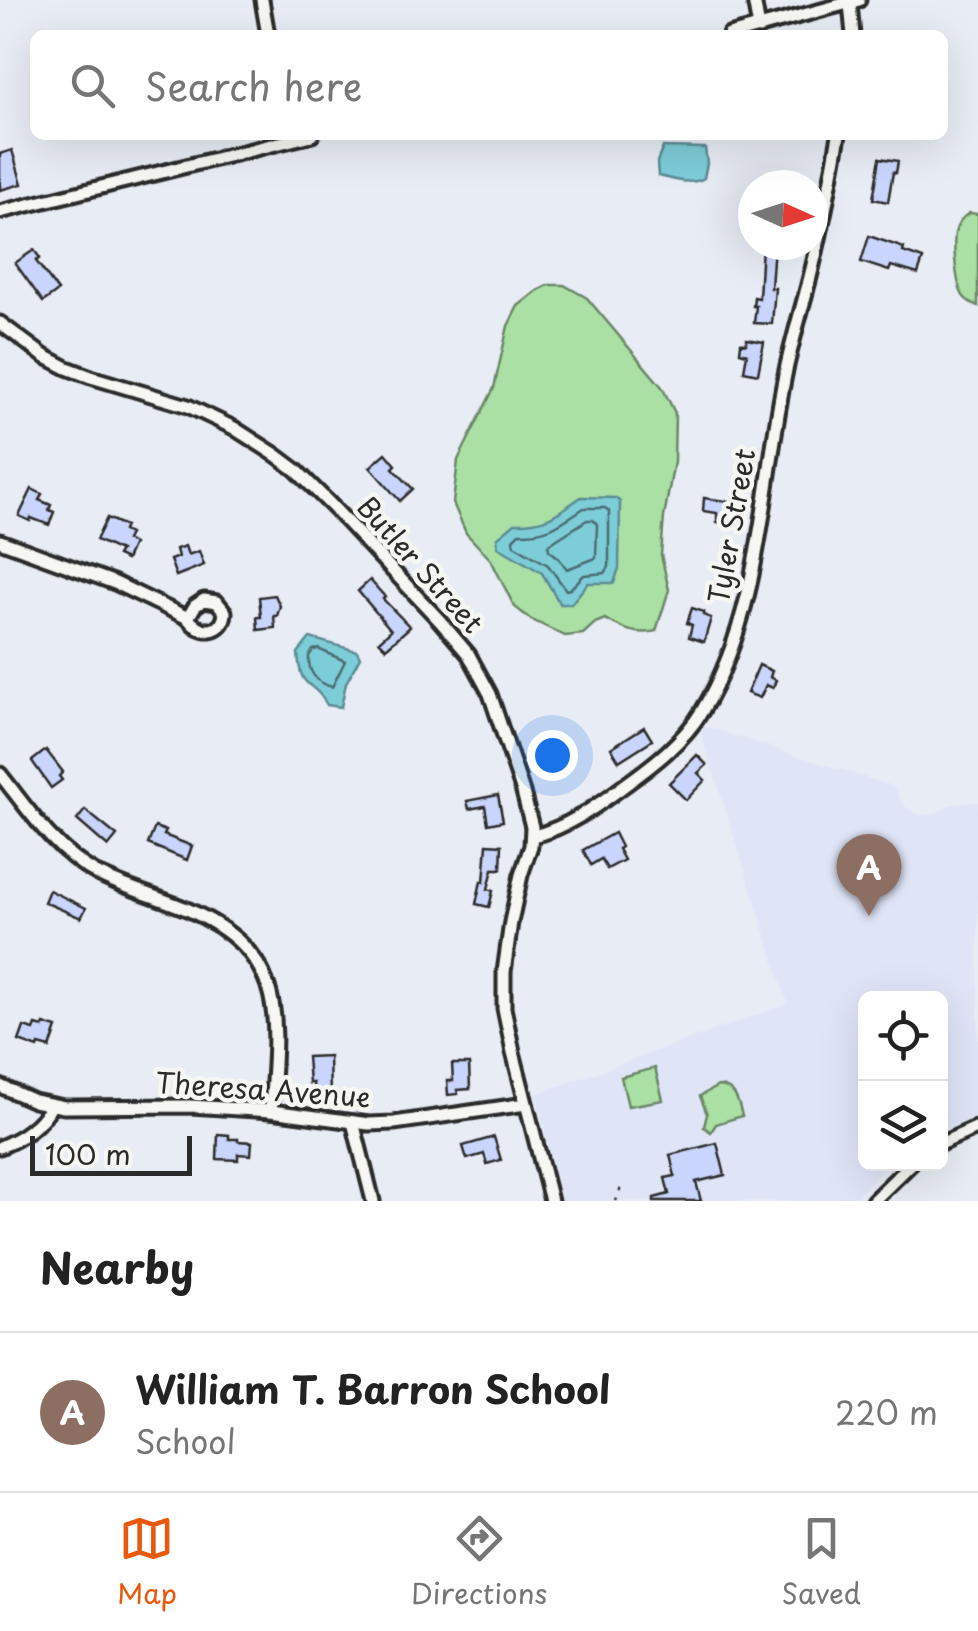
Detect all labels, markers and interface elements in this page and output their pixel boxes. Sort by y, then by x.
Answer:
search box [30,30,948,140]
text: Search here [145,57,362,114]
icon: search [65,58,120,113]
north arrow [738,170,828,260]
street label: Tyler Street [696,445,765,606]
street label: Butler Street [348,486,495,642]
your location [527,730,578,781]
pin: A [836,834,902,916]
map controls [858,991,948,1171]
button: locate [858,991,948,1081]
street label: Theresa Avenue [154,1060,372,1117]
button: layers [858,1081,948,1171]
scale bar [30,1131,192,1176]
text: 100 m [45,1132,131,1175]
text: Nearby [40,1235,194,1298]
text: William T. Barron School [135,1360,610,1417]
text: A [60,1388,85,1436]
text: 220 m [835,1388,938,1436]
text: School [135,1417,236,1465]
tab: Map [117,1511,177,1614]
tab: Directions [411,1511,547,1614]
tab: Saved [781,1511,861,1614]

